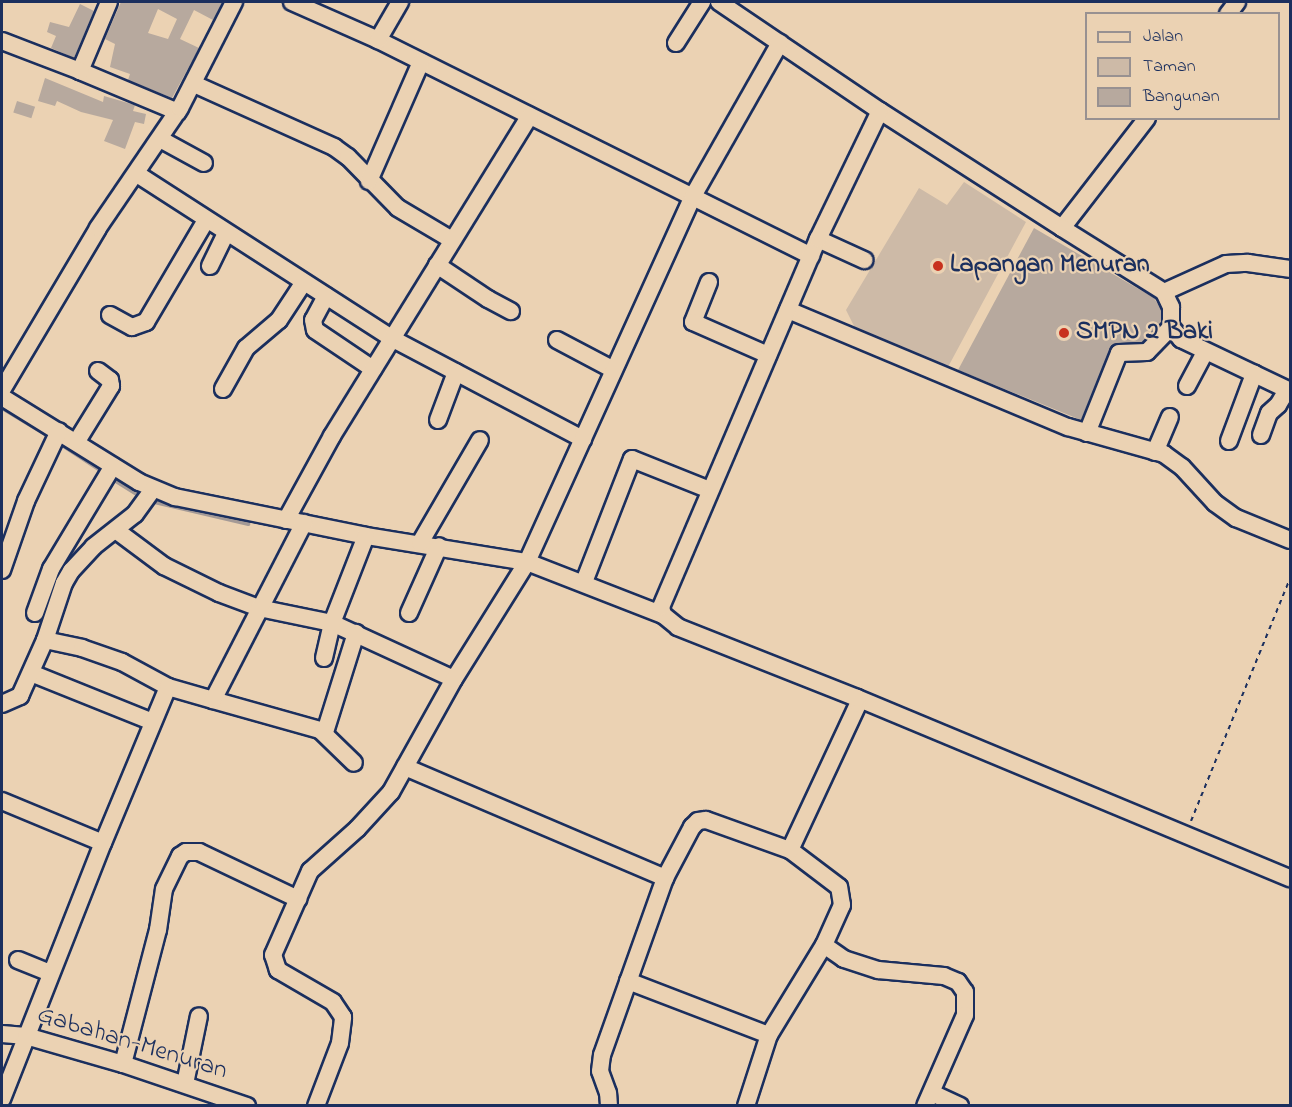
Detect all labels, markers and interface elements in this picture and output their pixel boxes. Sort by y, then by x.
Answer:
legend [1085,12,1280,120]
text: Jalan [1143,24,1183,50]
text: Taman [1143,54,1196,80]
text: Bangunan [1143,84,1220,110]
place label: Lapangan Menuran [950,250,1150,282]
marker: Lapangan Menuran [931,259,945,273]
place label: SMPN 2 Baki [1076,317,1213,349]
marker: SMPN 2 Baki [1057,326,1071,340]
street label: Gabahan-Menuran [33,1000,231,1088]

